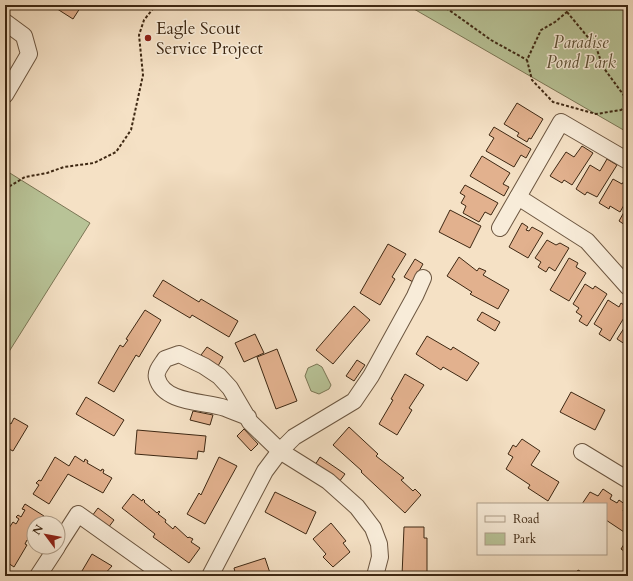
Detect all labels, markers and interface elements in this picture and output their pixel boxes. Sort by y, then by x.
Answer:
place label: Eagle Scout Service Project [156,17,264,60]
park label: Paradise Pond Park [546,31,616,74]
marker: Eagle Scout Service Project [143,33,153,43]
legend [477,503,607,555]
text: Road [513,511,540,527]
north arrow [26,515,66,555]
text: N [29,522,47,538]
text: Park [513,531,537,547]

